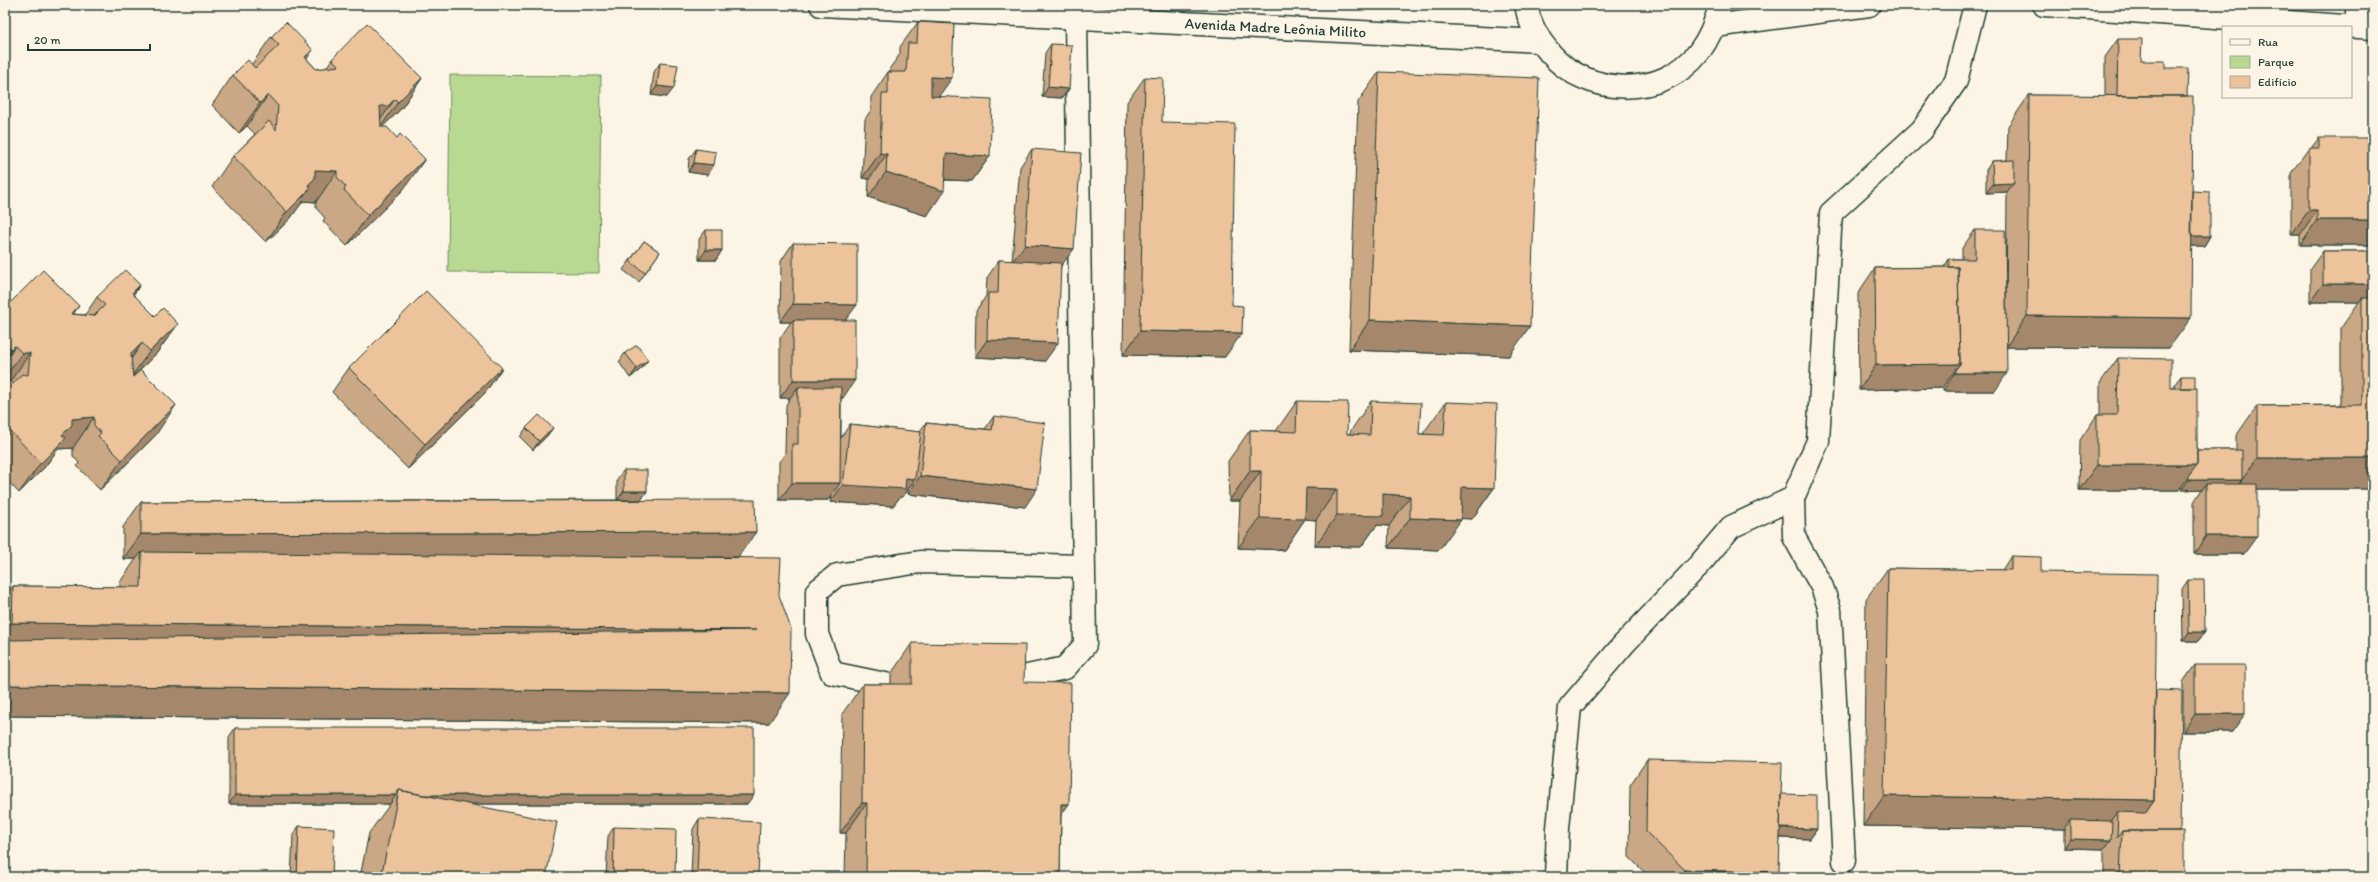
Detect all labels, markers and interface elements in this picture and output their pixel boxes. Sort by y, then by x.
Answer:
street label: Avenida Madre Leônia Milito [1184,14,1366,41]
scale bar [28,26,150,52]
legend [2222,26,2352,98]
text: 20 m [34,33,61,47]
text: Rua [2258,35,2278,49]
text: Parque [2258,55,2294,69]
text: Edifício [2258,75,2297,89]

